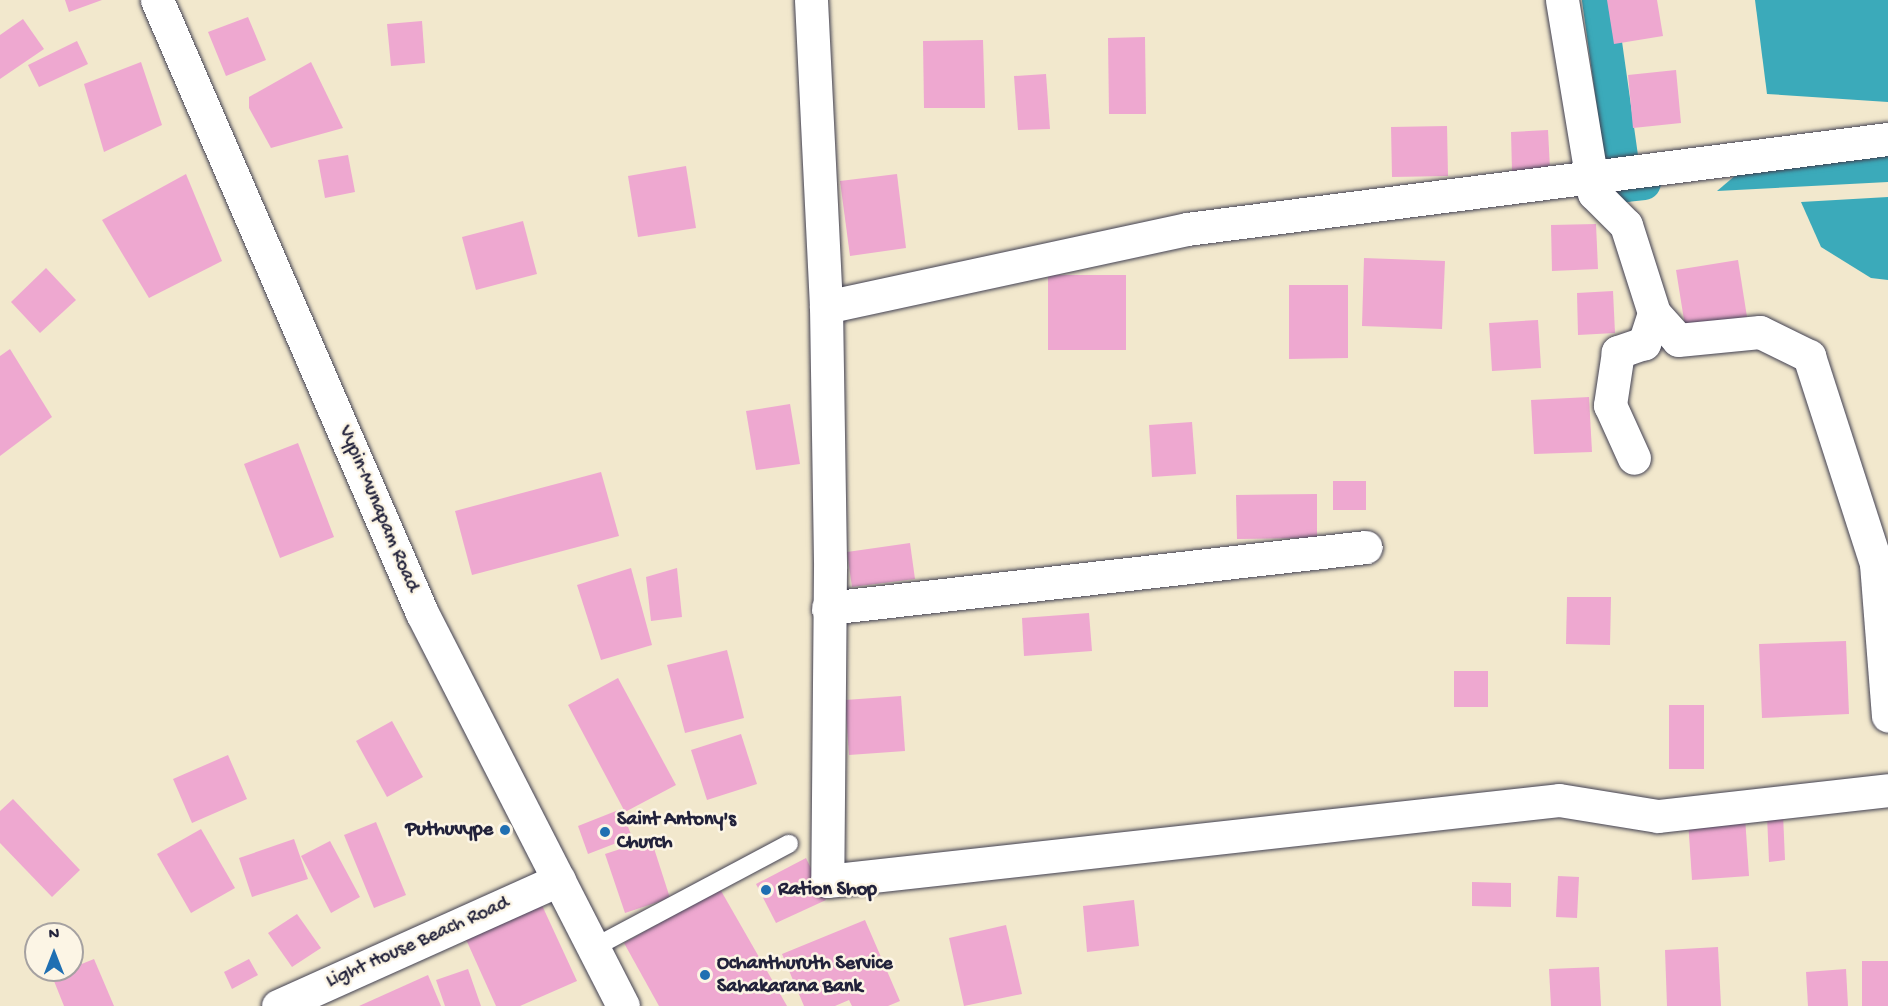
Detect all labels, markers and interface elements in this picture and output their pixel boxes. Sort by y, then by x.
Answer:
street label: Vypin-Munapam Road [332,422,424,596]
place label: Saint Antony's Church [617,808,736,855]
place label: Puthuvype [405,818,493,842]
marker: Puthuvype [498,823,512,837]
marker: Saint Antony's Church [598,825,612,839]
place label: Ration Shop [778,878,877,902]
marker: Ration Shop [759,883,773,897]
street label: Light House Beach Road [323,892,513,994]
north arrow [24,922,84,982]
text: N [49,926,59,945]
place label: Ochanthuruth Service Sahakarana Bank [717,952,893,999]
marker: Ochanthuruth Service Sahakarana Bank [698,968,712,982]

